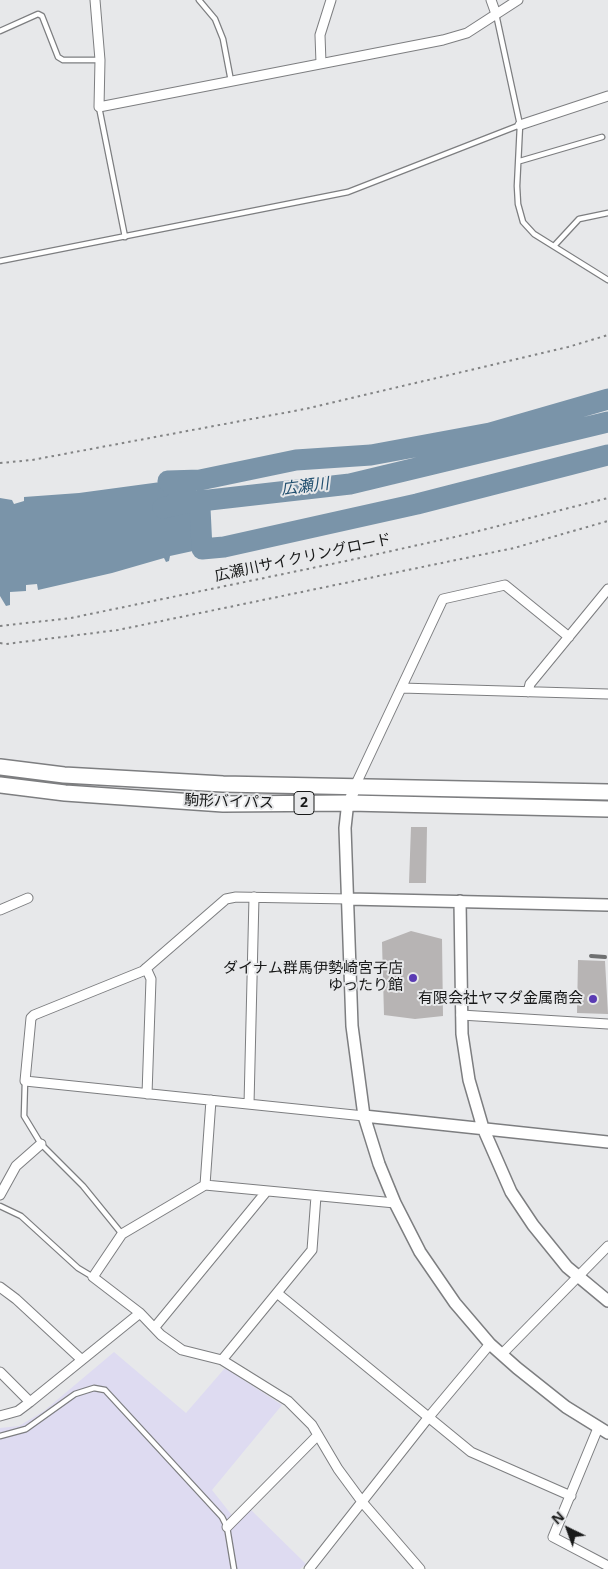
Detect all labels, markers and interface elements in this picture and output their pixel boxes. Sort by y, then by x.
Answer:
water label: 広瀬川 [280,475,330,499]
street label: 広瀬川サイクリングロード [213,530,393,586]
street label: 駒形バイパス [184,791,274,813]
road number: 2 [294,791,314,814]
place label: ダイナム群馬伊勢崎宮子店 ゆったり館 [223,960,403,995]
marker: ダイナム群馬伊勢崎宮子店 ゆったり館 [407,972,419,984]
place label: 有限会社ヤマダ金属商会 [418,990,583,1008]
marker: 有限会社ヤマダ金属商会 [587,993,599,1005]
north arrow [543,1504,593,1554]
text: N [547,1507,568,1528]

